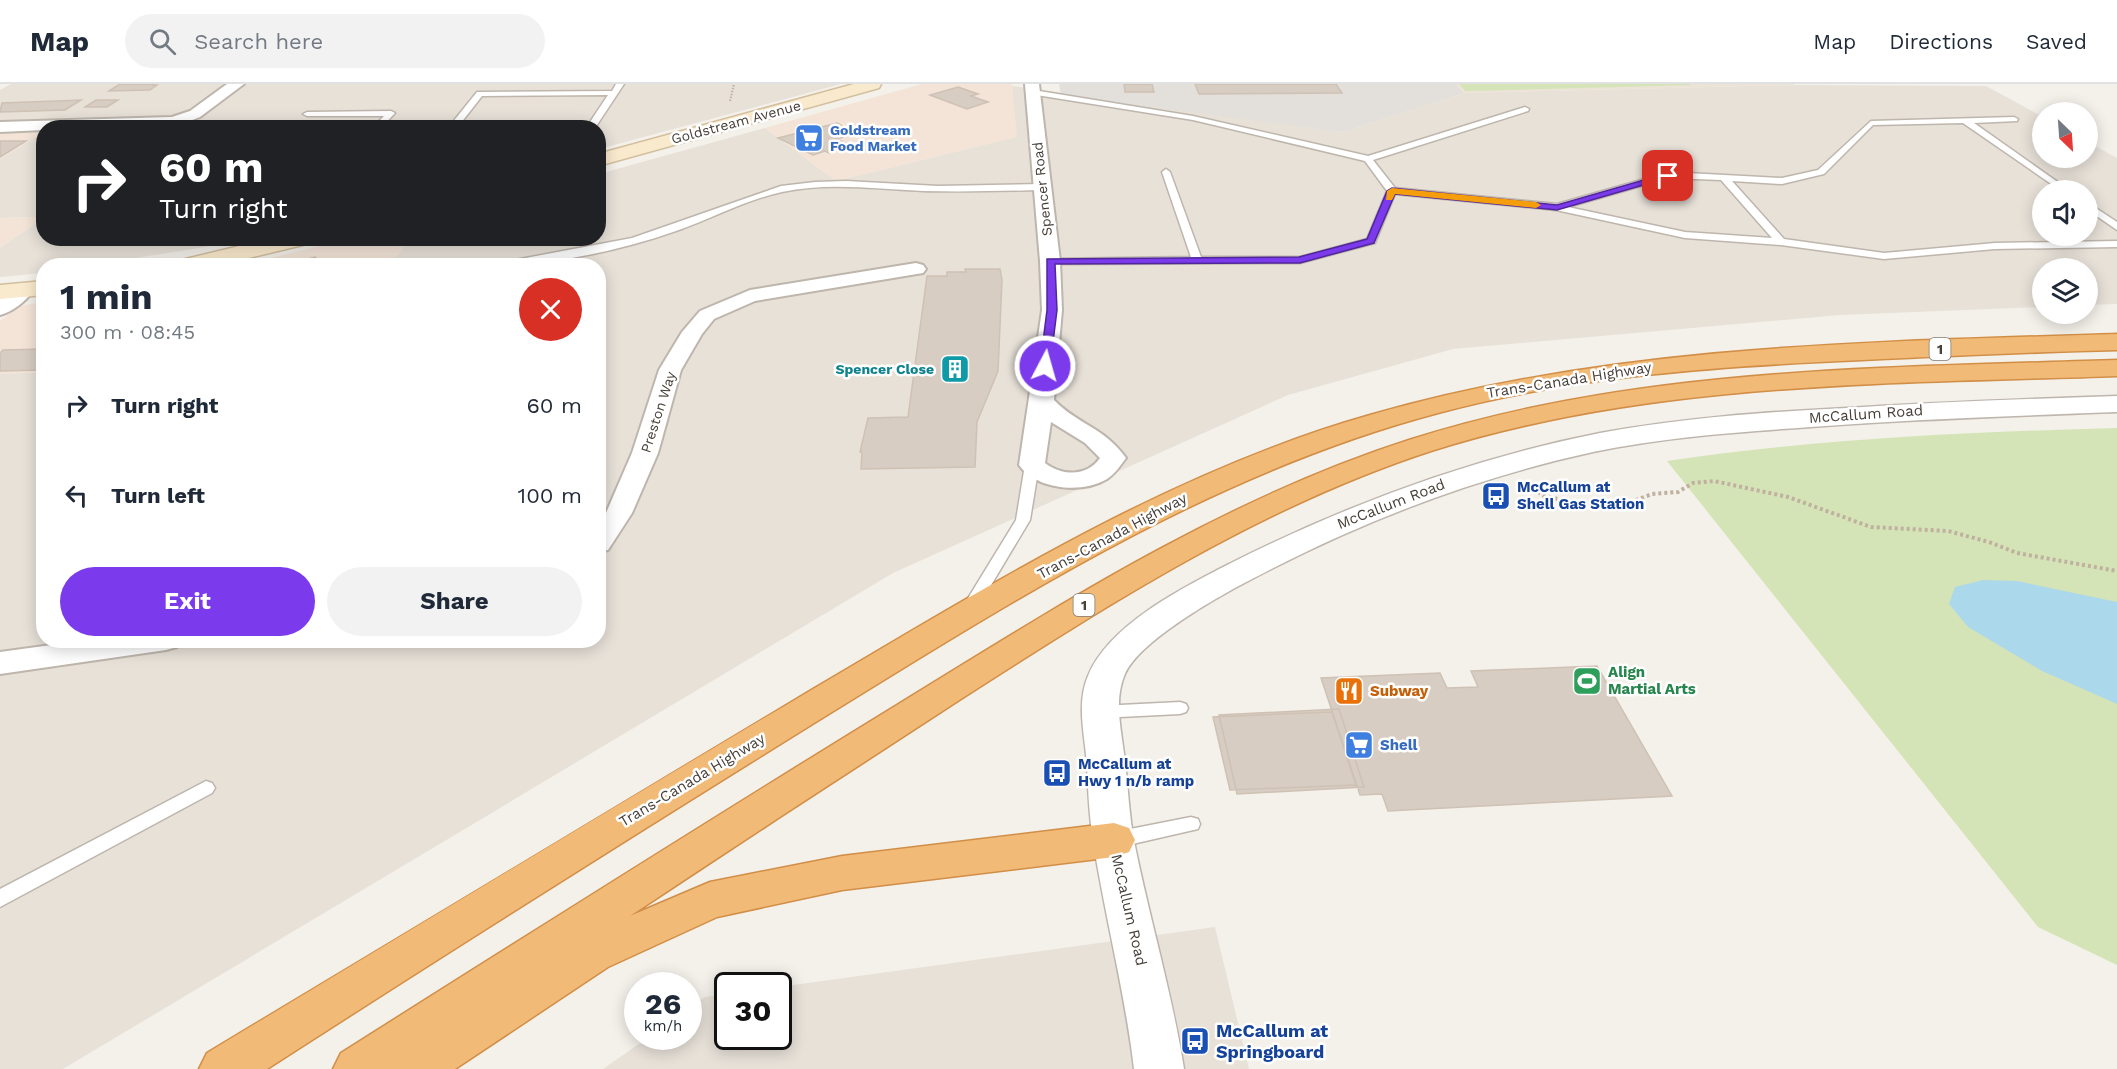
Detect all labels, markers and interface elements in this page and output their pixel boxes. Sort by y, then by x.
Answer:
search box [125,14,545,68]
text: Map [30,25,89,58]
icon: search [146,25,179,58]
text: Search here [194,29,323,54]
text: Map [1813,29,1856,54]
text: Directions [1889,29,1993,54]
text: Saved [2026,29,2087,54]
street label: Goldstream Avenue [669,97,803,147]
north arrow [2032,102,2098,168]
map controls [2032,102,2098,324]
supermarket icon: Goldstream Food Market [793,122,825,154]
place label: Goldstream Food Market [830,122,917,154]
street label: Spencer Road [1029,141,1055,237]
text: 60 m [159,143,263,192]
icon: right [60,144,138,222]
pin [1642,150,1693,201]
icon: arrive [1651,159,1684,192]
button: sound [2032,180,2098,246]
text: Turn right [159,193,288,225]
button: layers [2032,258,2098,324]
text: 1 min [60,276,152,318]
button: close [519,278,582,341]
text: 300 m · 08:45 [60,320,195,344]
position arrow [1013,334,1077,398]
road number: 1 [1930,338,1950,360]
building icon: Spencer Close [939,353,971,385]
street label: Trans-Canada Highway [1485,358,1653,402]
place label: Spencer Close [836,361,934,377]
street label: Preston Way [637,369,679,455]
icon: right [60,389,93,422]
text: Turn right [111,393,218,418]
text: 60 m [526,393,582,418]
street label: McCallum Road [1808,401,1924,427]
street label: McCallum Road [1334,475,1448,533]
place label: McCallum at Shell Gas Station [1517,478,1644,513]
icon: left [60,479,93,512]
bus stop icon: McCallum at Shell Gas Station [1480,480,1512,512]
text: Turn left [111,483,205,508]
text: 100 m [518,483,582,508]
street label: Trans-Canada Highway [1034,489,1190,583]
button: Exit [60,567,315,636]
button: Share [327,567,582,636]
road number: 1 [1074,594,1094,616]
place label: Align Martial Arts [1608,663,1696,698]
sports icon: Align Martial Arts [1571,665,1603,697]
restaurant icon: Subway [1333,675,1365,707]
place label: Subway [1370,682,1429,700]
street label: Trans-Canada Highway [616,729,768,831]
supermarket icon: Shell [1343,729,1375,761]
place label: Shell [1380,736,1418,754]
place label: McCallum at Hwy 1 n/b ramp [1078,755,1194,790]
bus stop icon: McCallum at Hwy 1 n/b ramp [1041,757,1073,789]
street label: McCallum Road [1107,852,1151,968]
speed limit sign: 30 [714,972,792,1050]
text: 26 [645,986,681,1021]
text: km/h [644,1017,682,1035]
place label: McCallum at Springboard [1216,1020,1328,1062]
bus stop icon: McCallum at Springboard [1179,1025,1211,1057]

